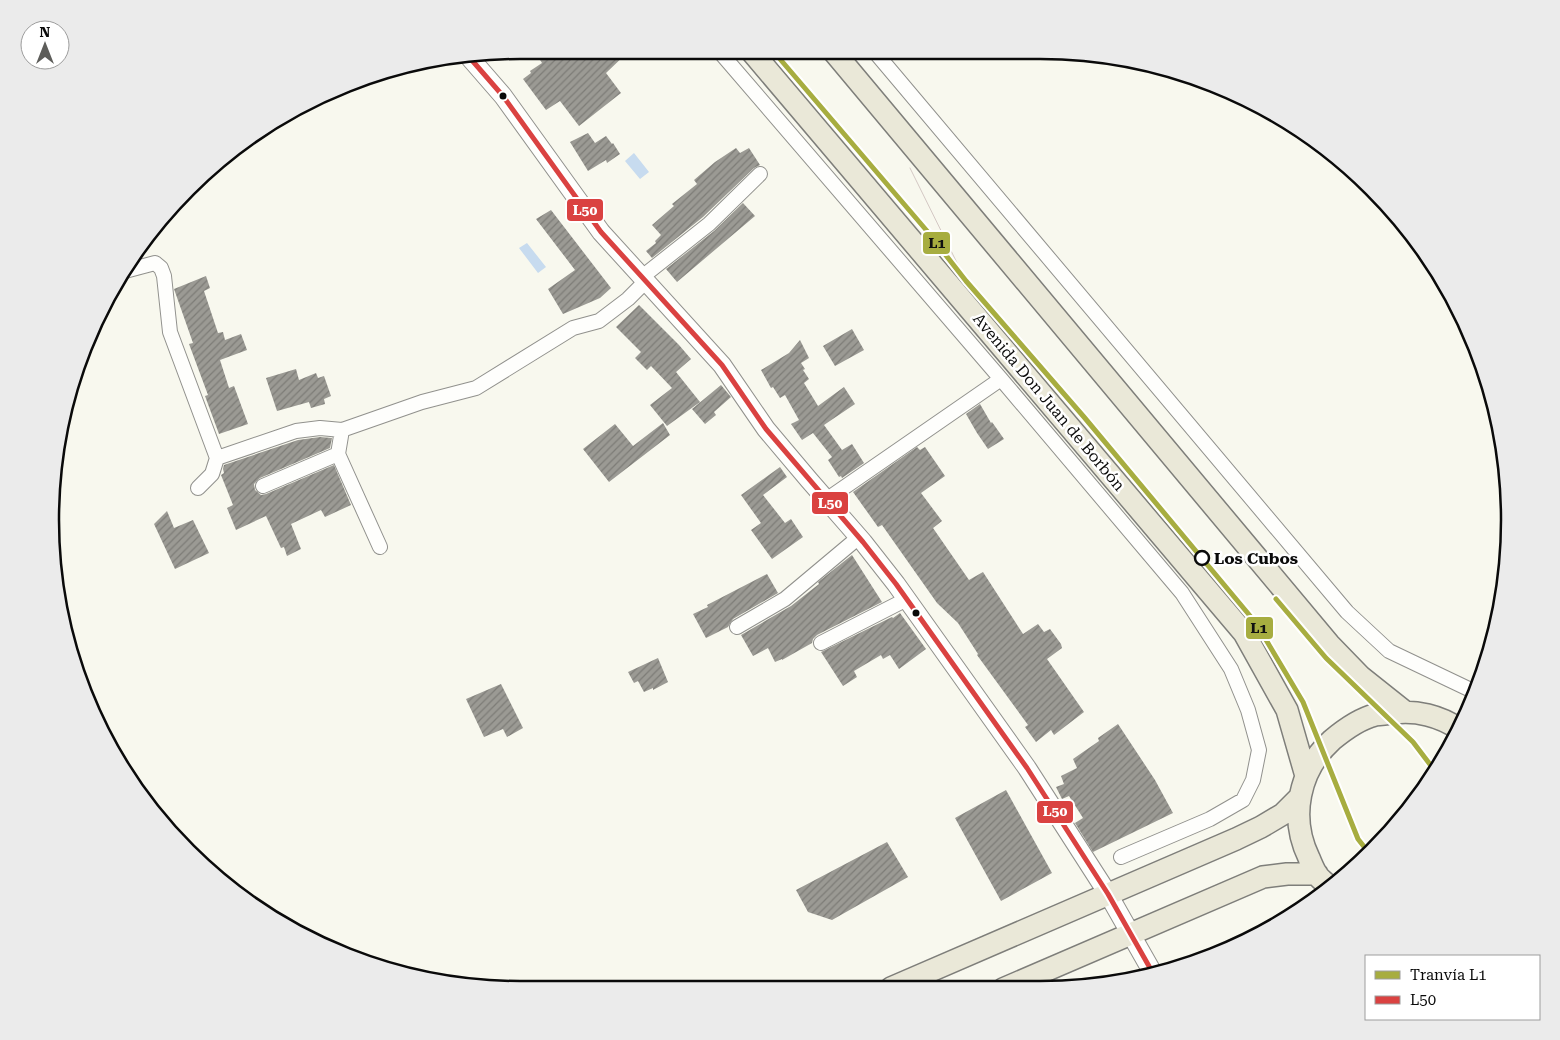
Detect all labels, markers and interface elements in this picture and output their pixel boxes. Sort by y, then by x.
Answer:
north arrow [20,20,70,70]
text: N [40,24,51,40]
unlabelled marker [498,91,508,101]
line badge: L50 [566,198,604,222]
text: L50 [573,202,597,218]
line badge: L1 [922,231,951,255]
text: L1 [929,235,946,251]
street label: Avenida Don Juan de Borbón [969,309,1129,495]
line badge: L50 [811,491,849,515]
text: L50 [818,495,842,511]
place label: Los Cubos [1214,549,1298,568]
marker: Los Cubos [1194,550,1210,566]
unlabelled marker [911,608,921,618]
line badge: L1 [1245,616,1274,640]
text: L1 [1251,620,1268,636]
line badge: L50 [1036,800,1074,824]
text: L50 [1043,803,1067,819]
legend [1365,955,1540,1020]
text: Tranvía L1 [1410,966,1487,984]
text: L50 [1410,991,1436,1009]

